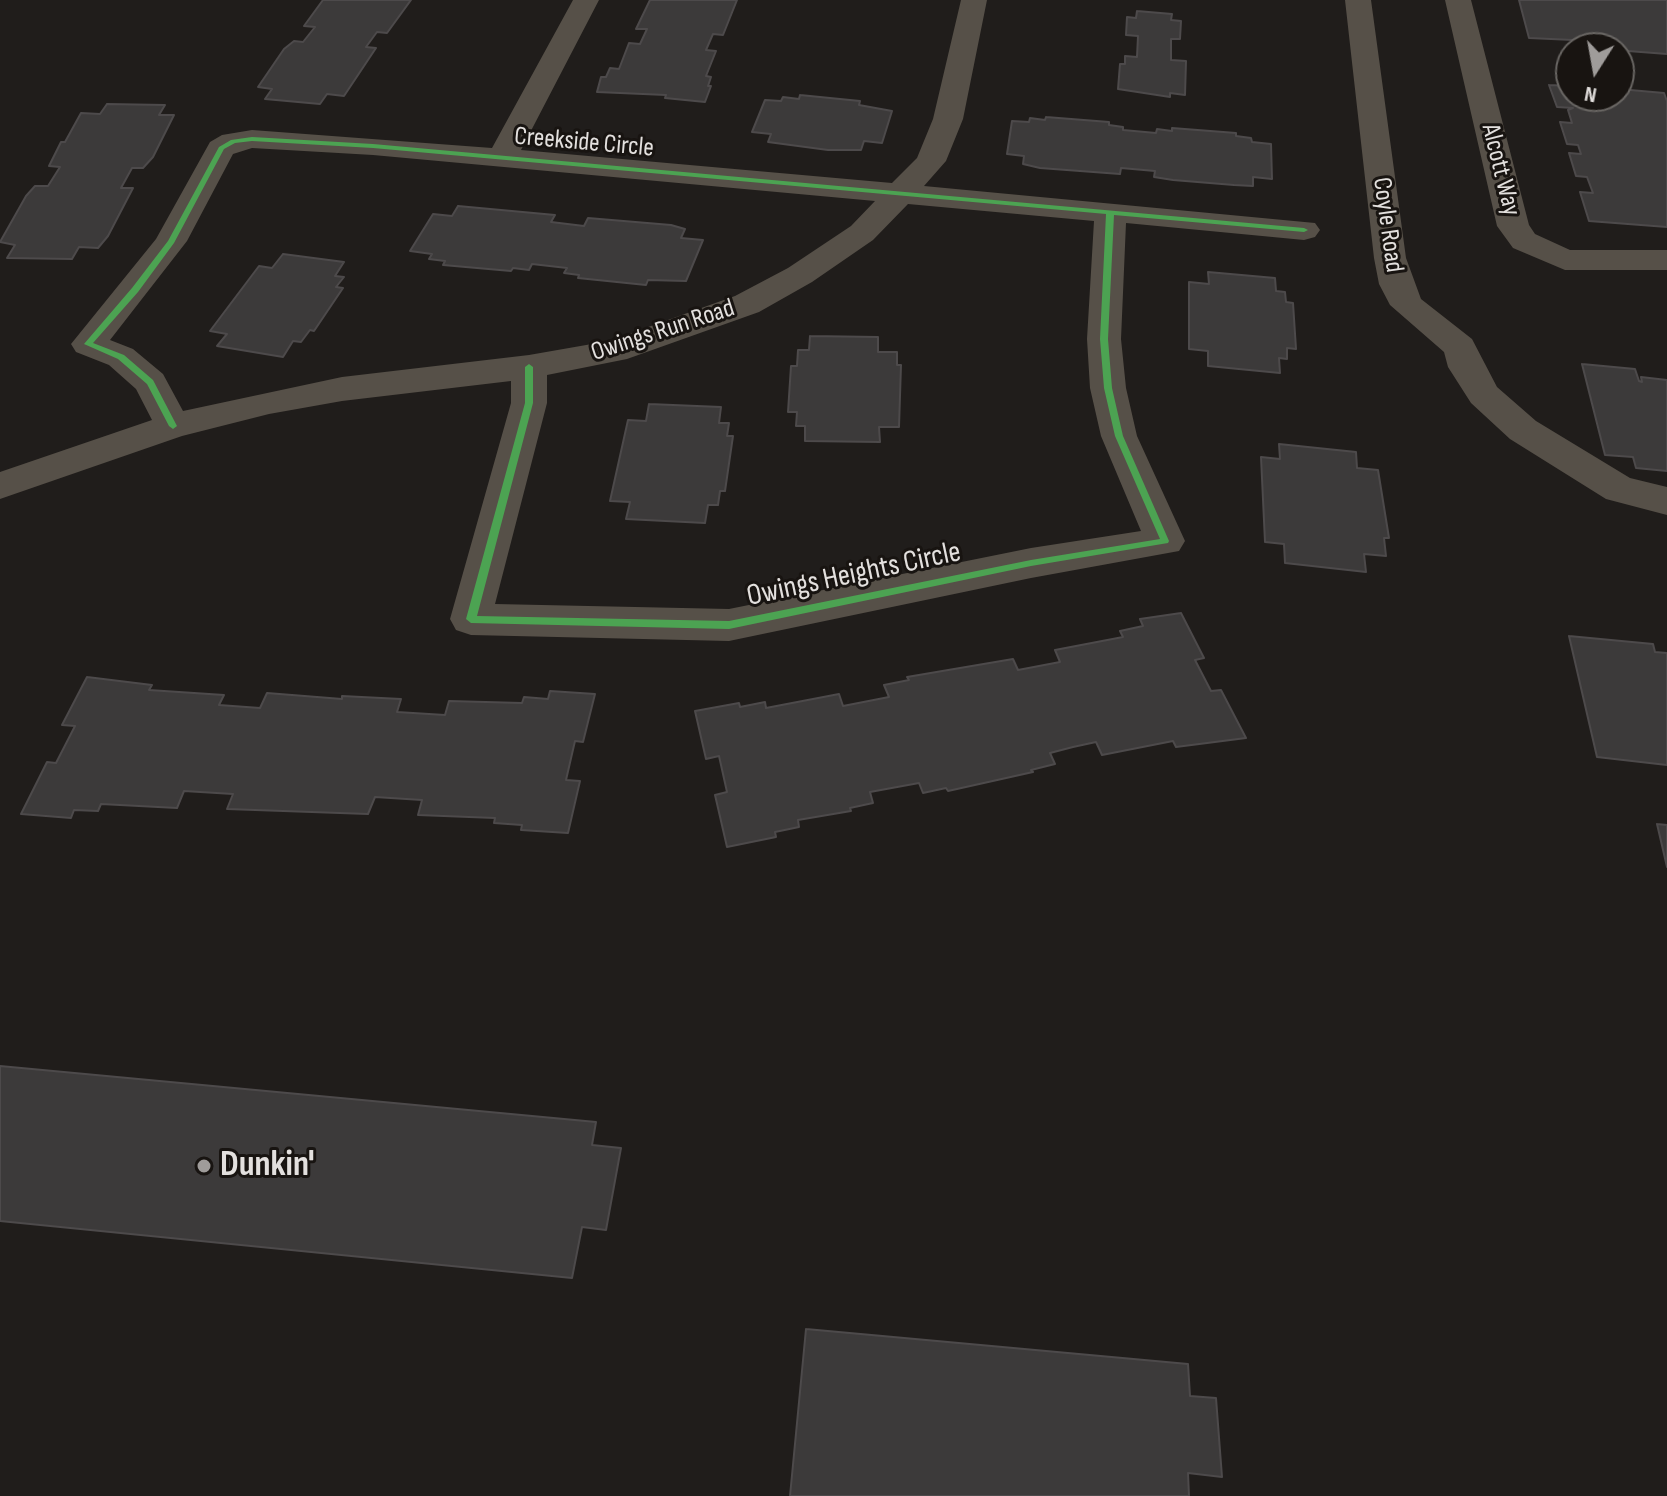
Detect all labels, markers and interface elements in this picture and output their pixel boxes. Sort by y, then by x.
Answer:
north arrow [1555,32,1635,112]
text: N [1582,80,1599,108]
street label: Creekside Circle [513,121,655,165]
street label: Alcott Way [1474,121,1526,219]
street label: Coyle Road [1365,175,1409,275]
street label: Owings Run Road [587,293,739,369]
street label: Owings Heights Circle [744,535,964,615]
place label: Dunkin' [220,1144,314,1188]
marker: Dunkin' [195,1157,213,1175]

